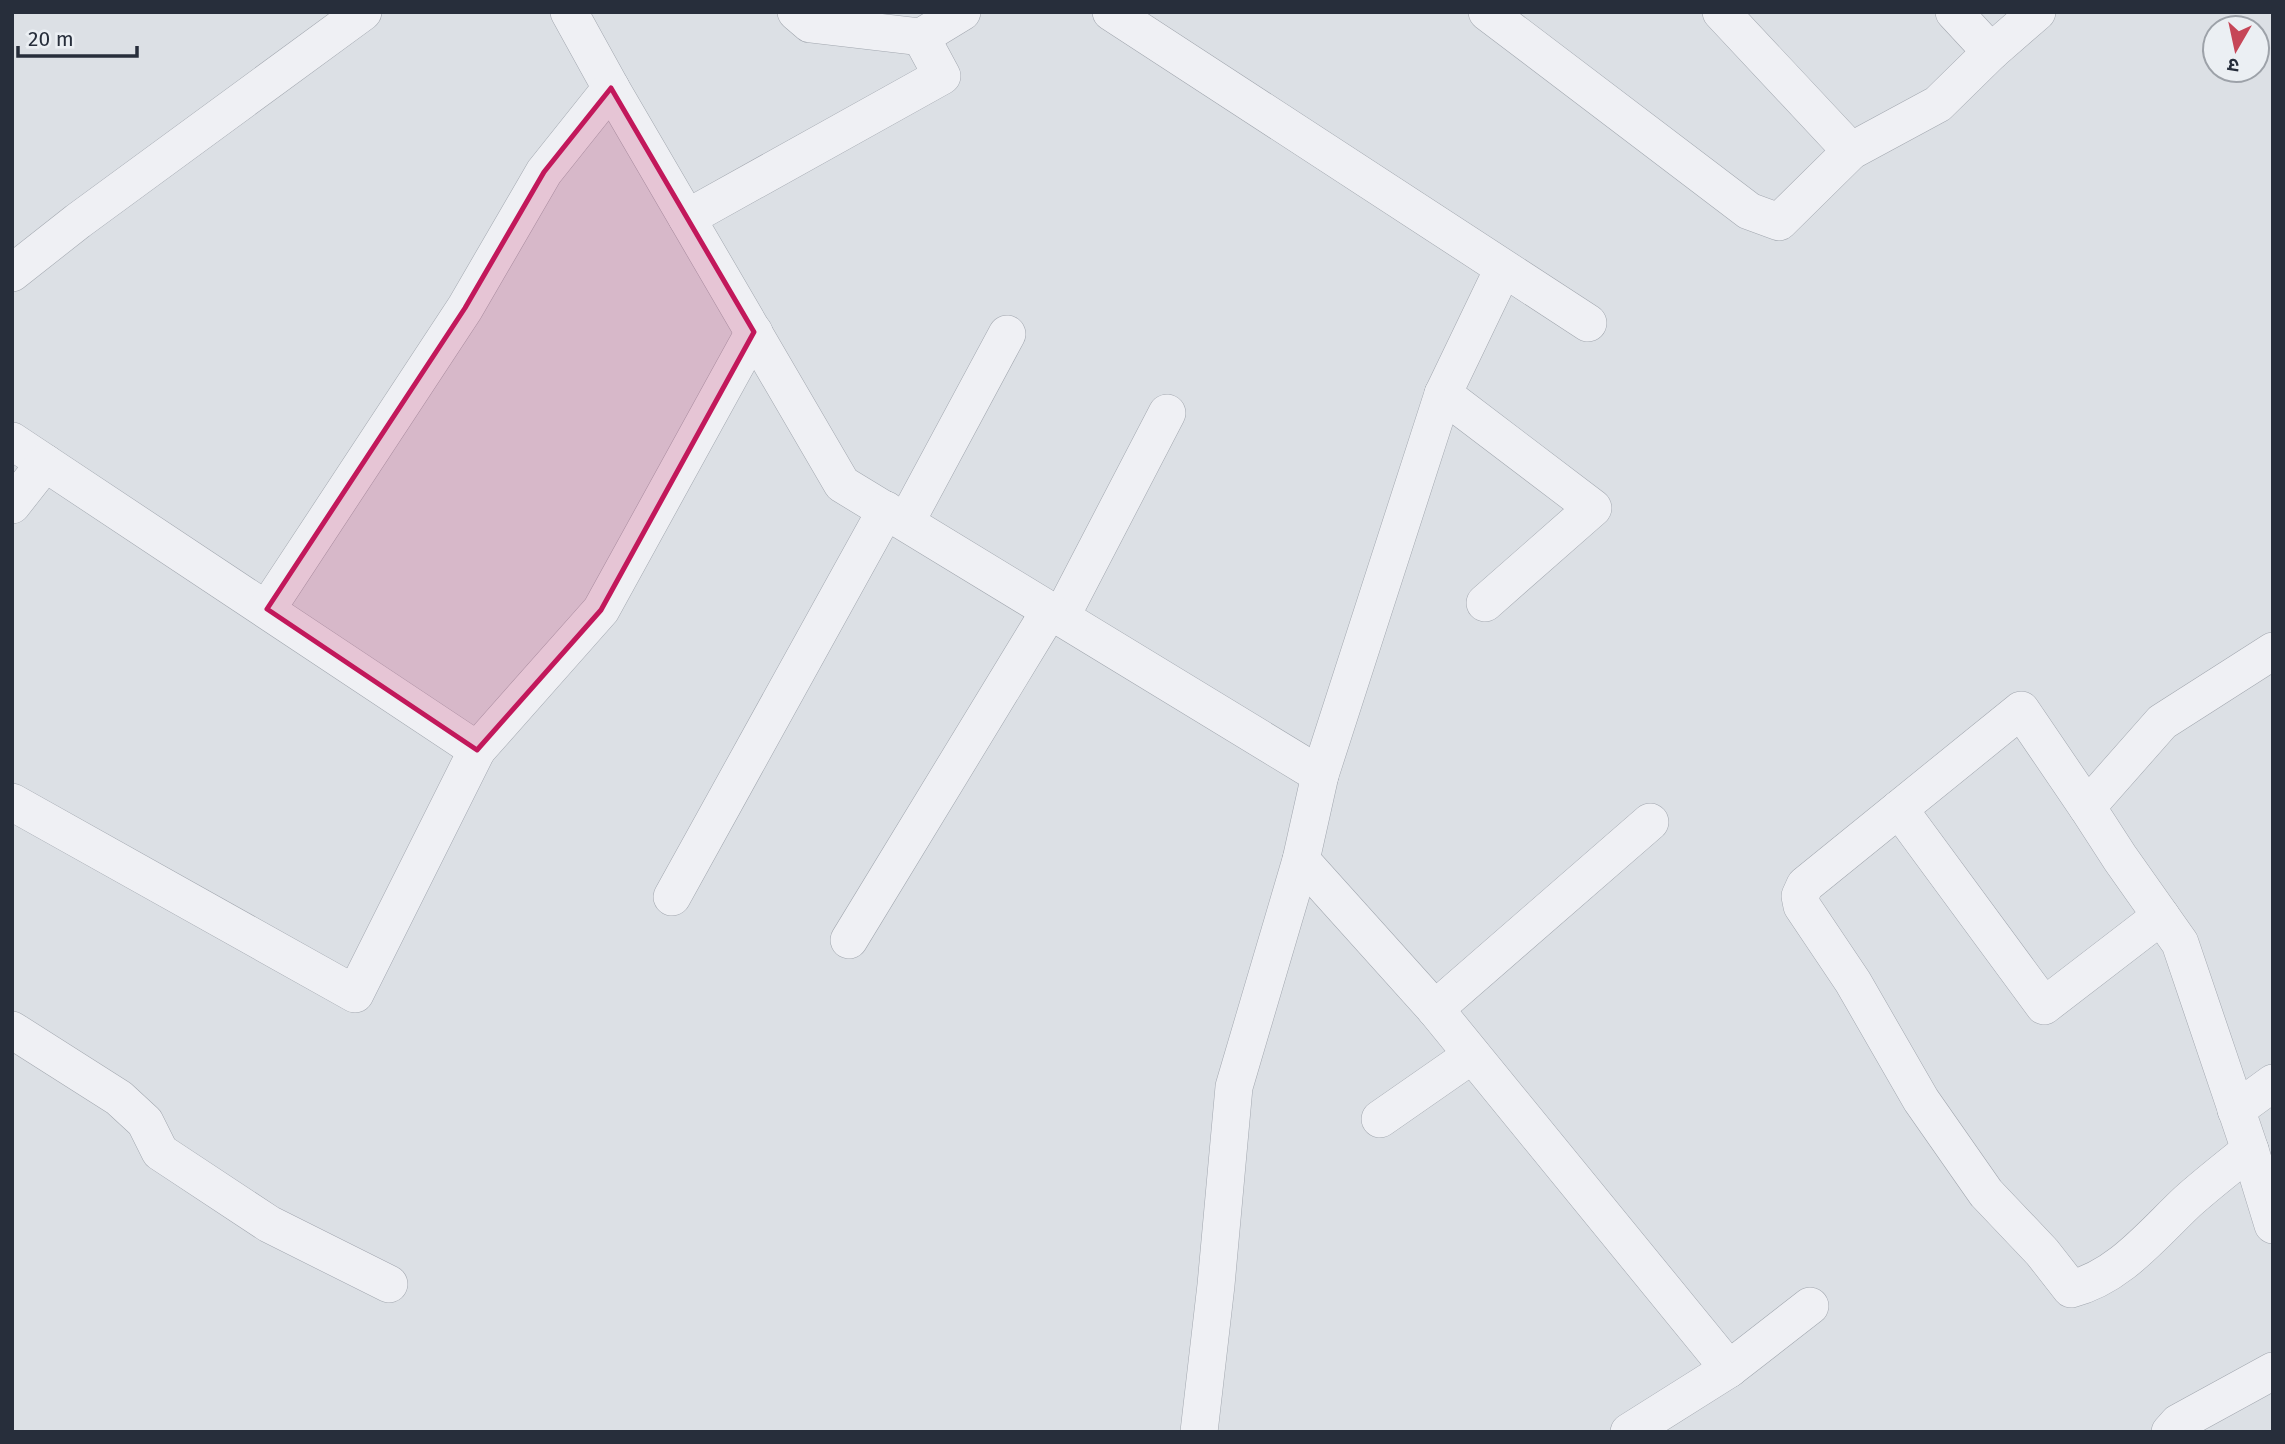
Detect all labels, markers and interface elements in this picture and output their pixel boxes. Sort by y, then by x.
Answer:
scale bar [18,14,136,58]
north arrow [2201,14,2271,84]
text: 20 m [28,26,74,52]
text: उ [2225,53,2241,78]

